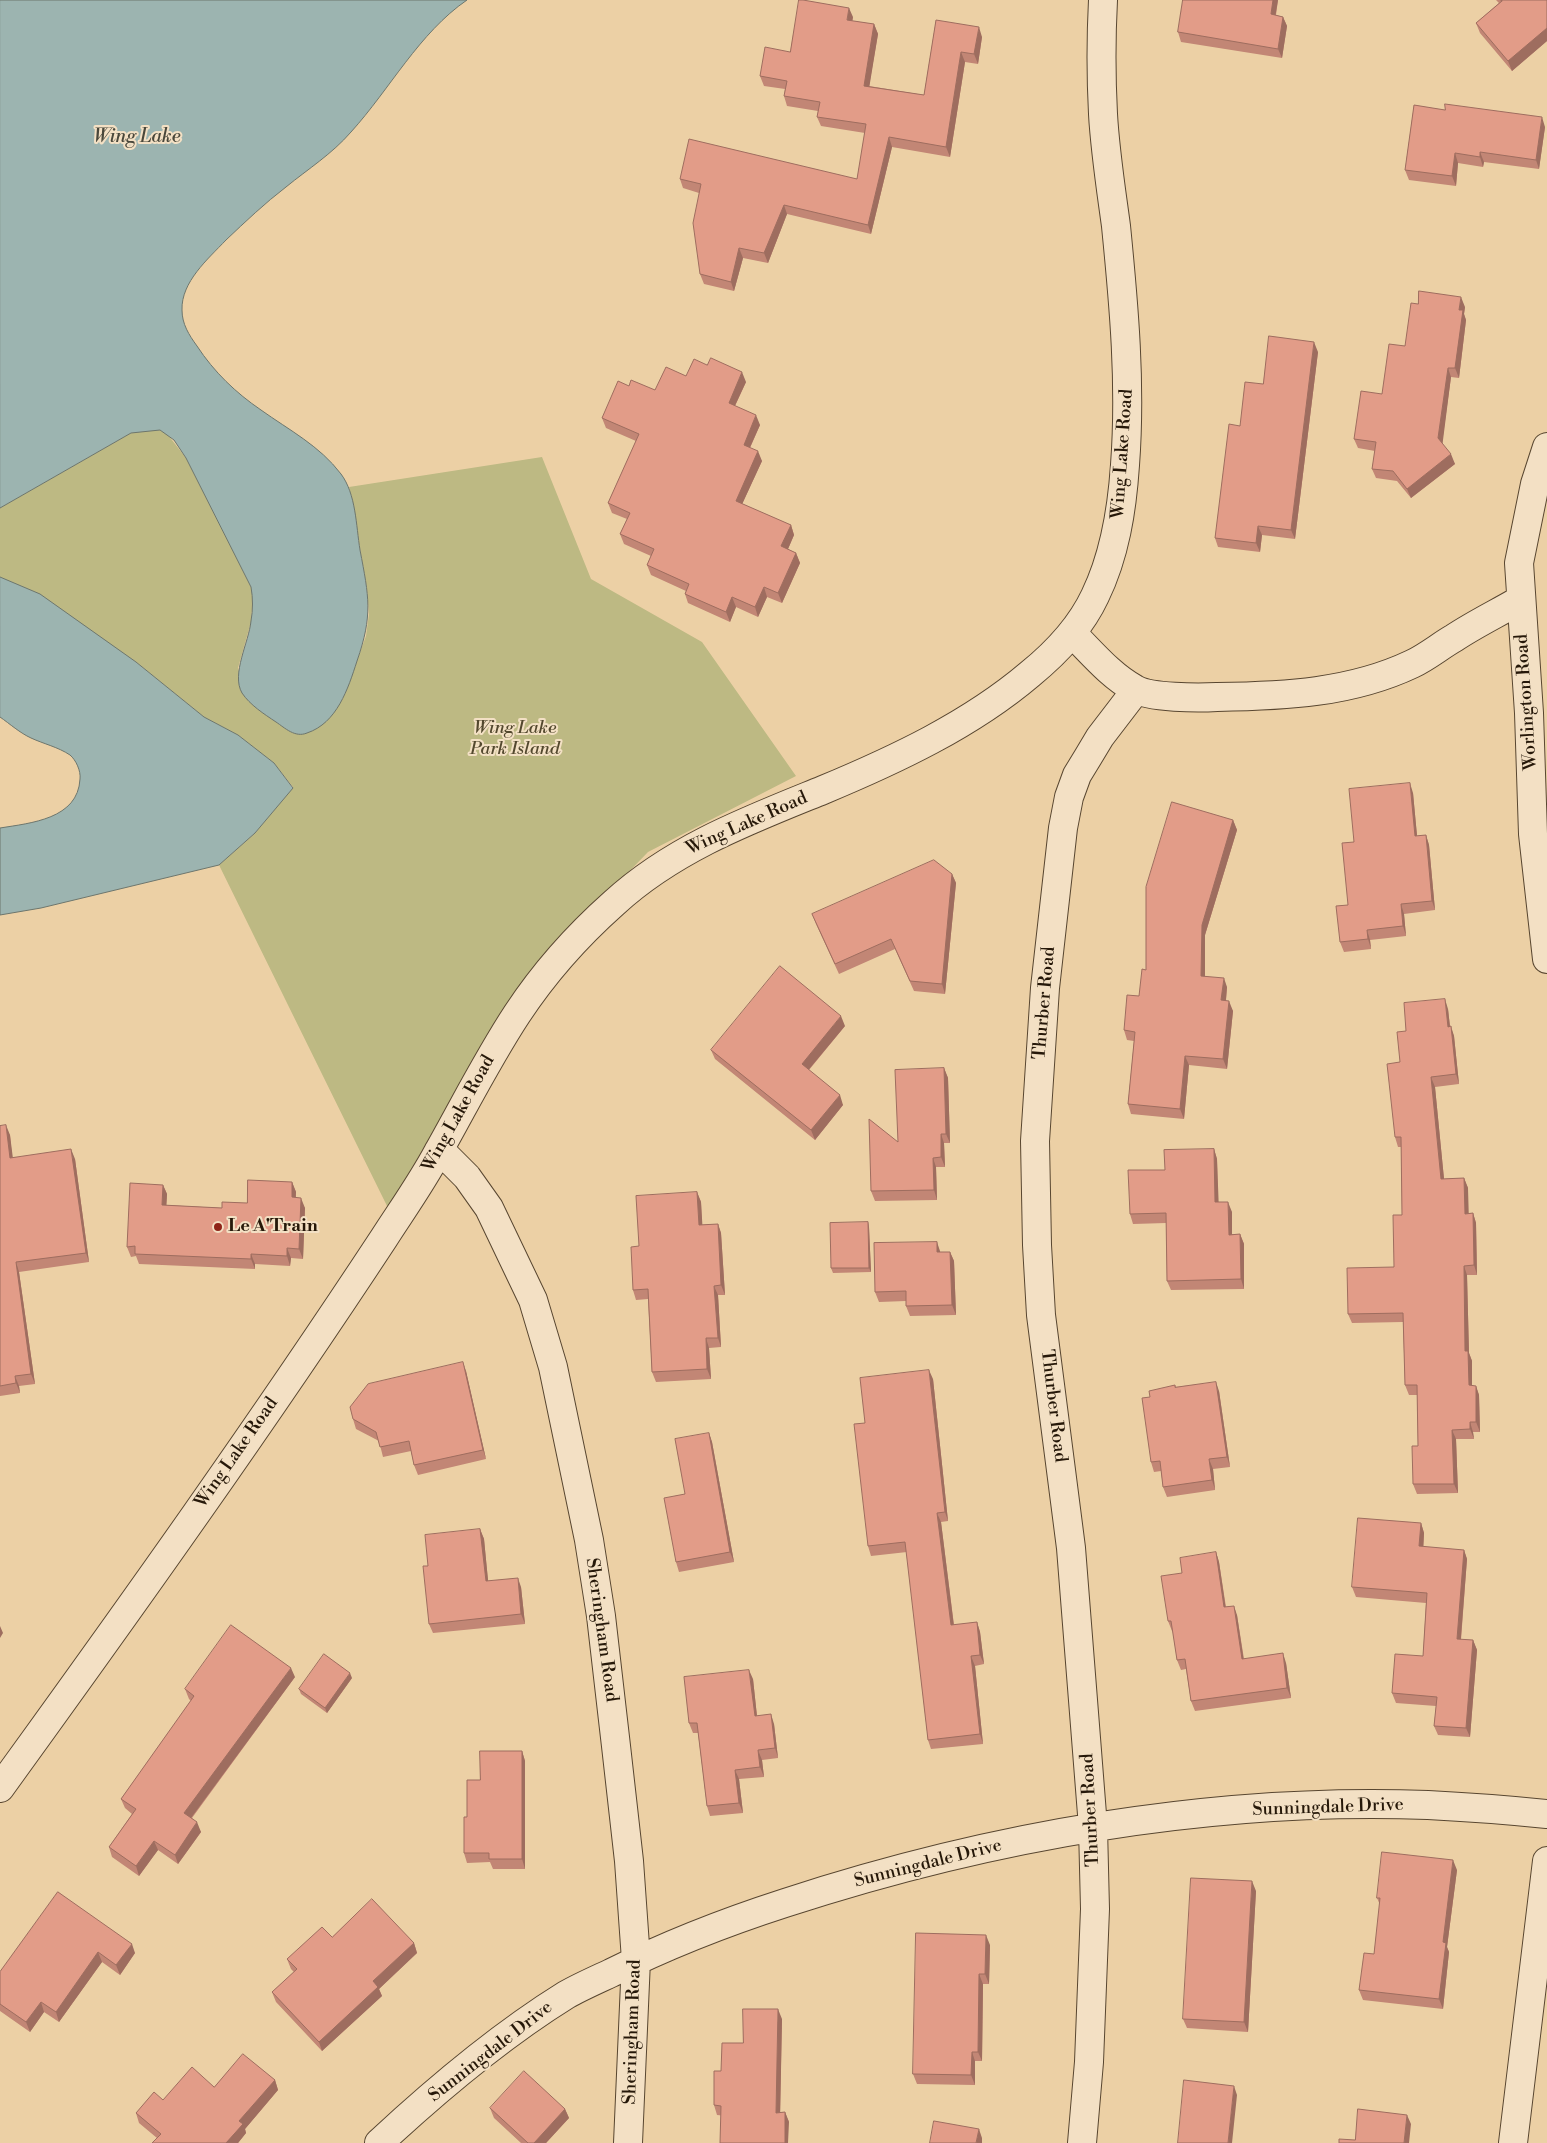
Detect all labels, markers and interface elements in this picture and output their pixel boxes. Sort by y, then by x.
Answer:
water label: Wing Lake [93,126,181,148]
street label: Wing Lake Road [1108,388,1138,520]
street label: Worlington Road [1511,633,1543,771]
park label: Wing Lake Park Island [470,718,560,761]
street label: Wing Lake Road [683,788,811,860]
street label: Thurber Road [1029,946,1061,1060]
street label: Wing Lake Road [418,1052,500,1176]
place label: Le A'Train [228,1216,318,1238]
marker: Le A'Train [212,1221,224,1233]
street label: Thurber Road [1035,1348,1071,1464]
street label: Wing Lake Road [191,1393,283,1513]
street label: Sheringham Road [580,1557,622,1703]
street label: Thurber Road [1077,1753,1105,1867]
street label: Sunningdale Drive [1252,1795,1404,1821]
street label: Sunningdale Drive [852,1835,1004,1893]
street label: Sheringham Road [620,1959,646,2105]
street label: Sunningdale Drive [425,1997,557,2107]

